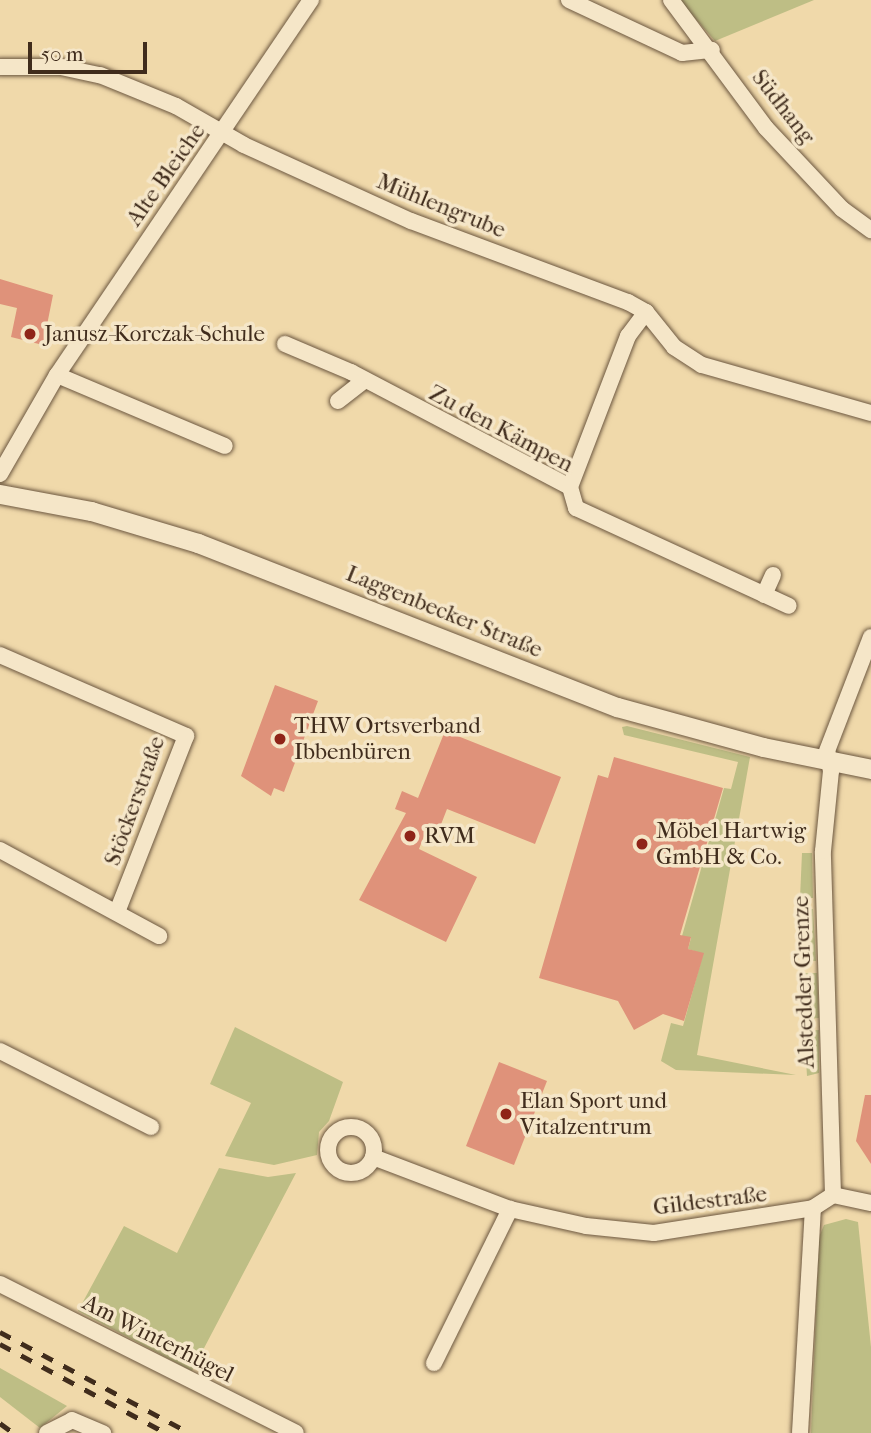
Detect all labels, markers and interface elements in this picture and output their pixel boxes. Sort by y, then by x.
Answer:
scale bar [32,28,150,72]
text: 50 m [41,42,84,66]
street label: Südhang [746,64,820,150]
street label: Alte Bleiche [121,118,211,232]
street label: Mühlengrube [373,168,509,244]
place label: Janusz-Korczak-Schule [44,320,265,348]
marker: Janusz-Korczak-Schule [22,326,38,342]
street label: Zu den Kämpen [424,379,578,479]
street label: Laggenbecker Straße [342,560,546,664]
place label: THW Ortsverband Ibbenbüren [294,712,481,766]
marker: THW Ortsverband Ibbenbüren [272,731,288,747]
street label: Stöckerstraße [99,733,171,869]
place label: Möbel Hartwig GmbH & Co. [656,817,806,871]
place label: RVM [424,822,475,850]
marker: RVM [402,828,418,844]
marker: Möbel Hartwig GmbH & Co. [634,836,650,852]
street label: Alstedder Grenze [787,895,821,1069]
place label: Elan Sport und Vitalzentrum [520,1087,667,1141]
marker: Elan Sport und Vitalzentrum [498,1106,514,1122]
street label: Gildestraße [652,1180,768,1222]
street label: Am Winterhügel [78,1289,238,1389]

